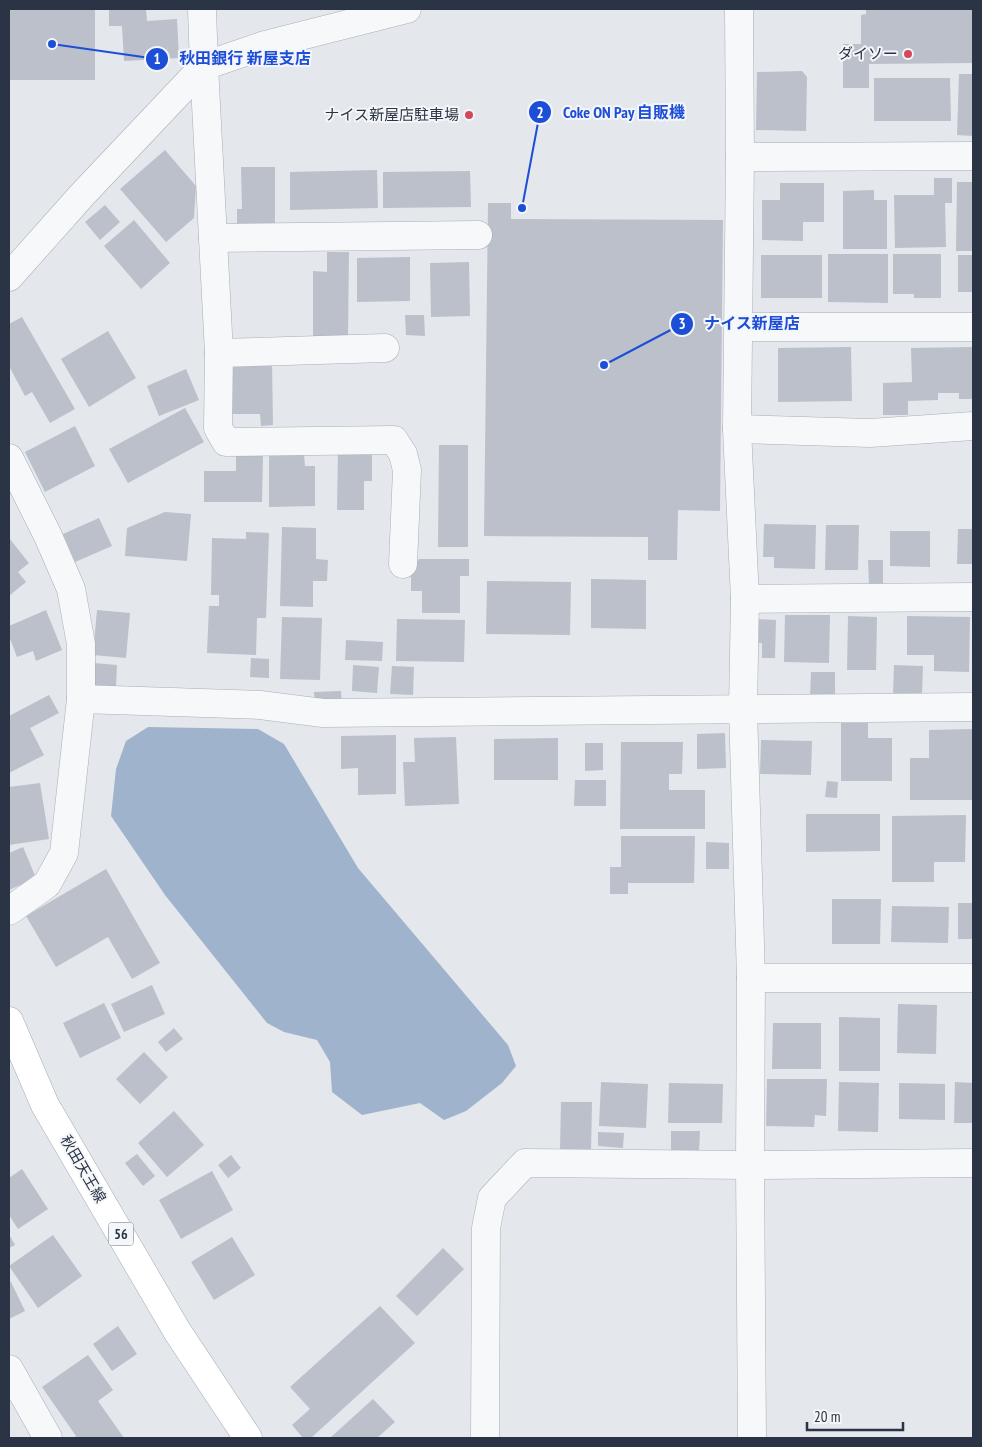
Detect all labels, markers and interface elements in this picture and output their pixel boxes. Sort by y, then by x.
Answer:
callout: 秋田銀行 新屋支店 [145,43,321,74]
place label: ダイソー [838,44,898,63]
text: 秋田銀行 新屋支店 [179,48,311,68]
marker: ダイソー [902,48,914,60]
text: 1 [153,49,161,68]
callout: Coke ON Pay 自販機 [528,97,696,128]
text: Coke ON Pay 自販機 [563,102,685,122]
text: 2 [536,103,544,122]
place label: ナイス新屋店駐車場 [324,105,459,124]
marker: ナイス新屋店駐車場 [463,109,475,121]
callout: ナイス新屋店 [669,308,810,339]
text: ナイス新屋店 [704,313,800,333]
text: 3 [678,314,686,333]
street label: 秋田天王線 [56,1132,110,1206]
road number: 56 [108,1222,134,1246]
scale bar [807,1400,903,1432]
text: 20 m [814,1407,840,1426]

